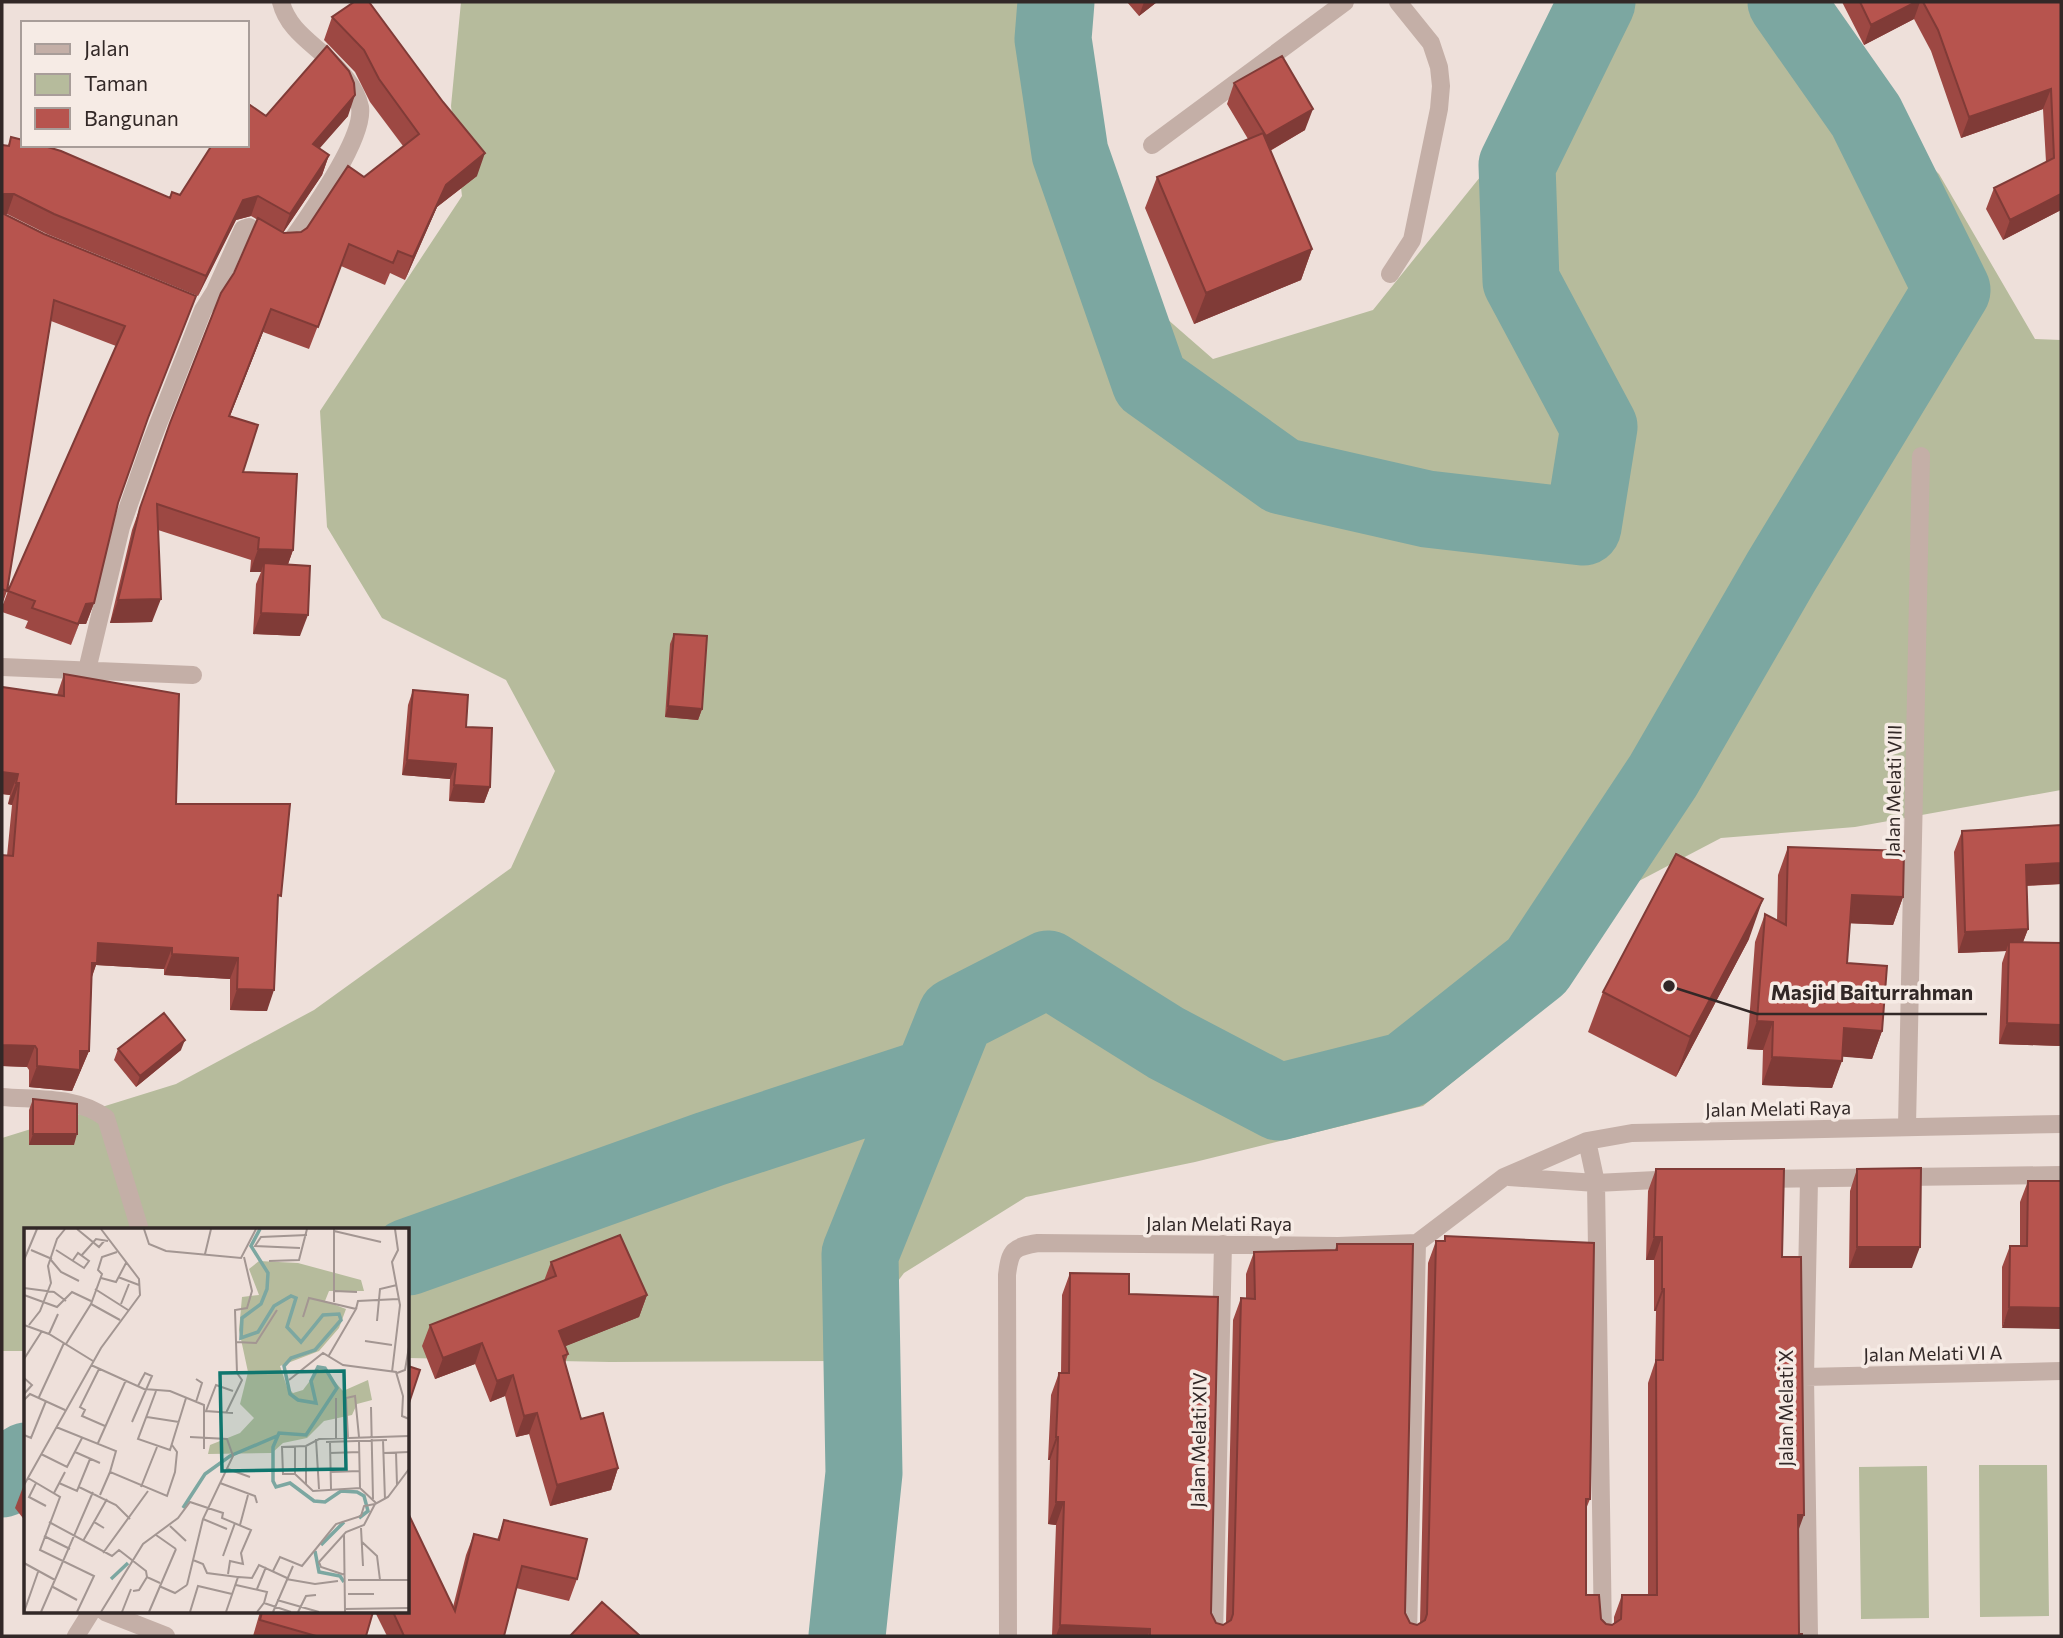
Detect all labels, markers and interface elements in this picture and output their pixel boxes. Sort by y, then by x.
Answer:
legend [21,21,248,147]
text: Jalan [84,35,129,60]
text: Taman [84,70,148,95]
text: Bangunan [84,105,179,130]
street label: Jalan Melati VIII [1880,724,1906,858]
callout: Masjid Baiturrahman [1757,972,1987,1014]
text: Masjid Baiturrahman [1771,979,1973,1004]
street label: Jalan Melati Raya [1705,1095,1851,1121]
street label: Jalan Melati Raya [1146,1212,1292,1235]
inset map [24,1228,410,1614]
street label: Jalan Melati VI A [1863,1340,2003,1366]
street label: Jalan Melati X [1774,1349,1797,1466]
street label: Jalan Melati XIV [1185,1372,1211,1508]

